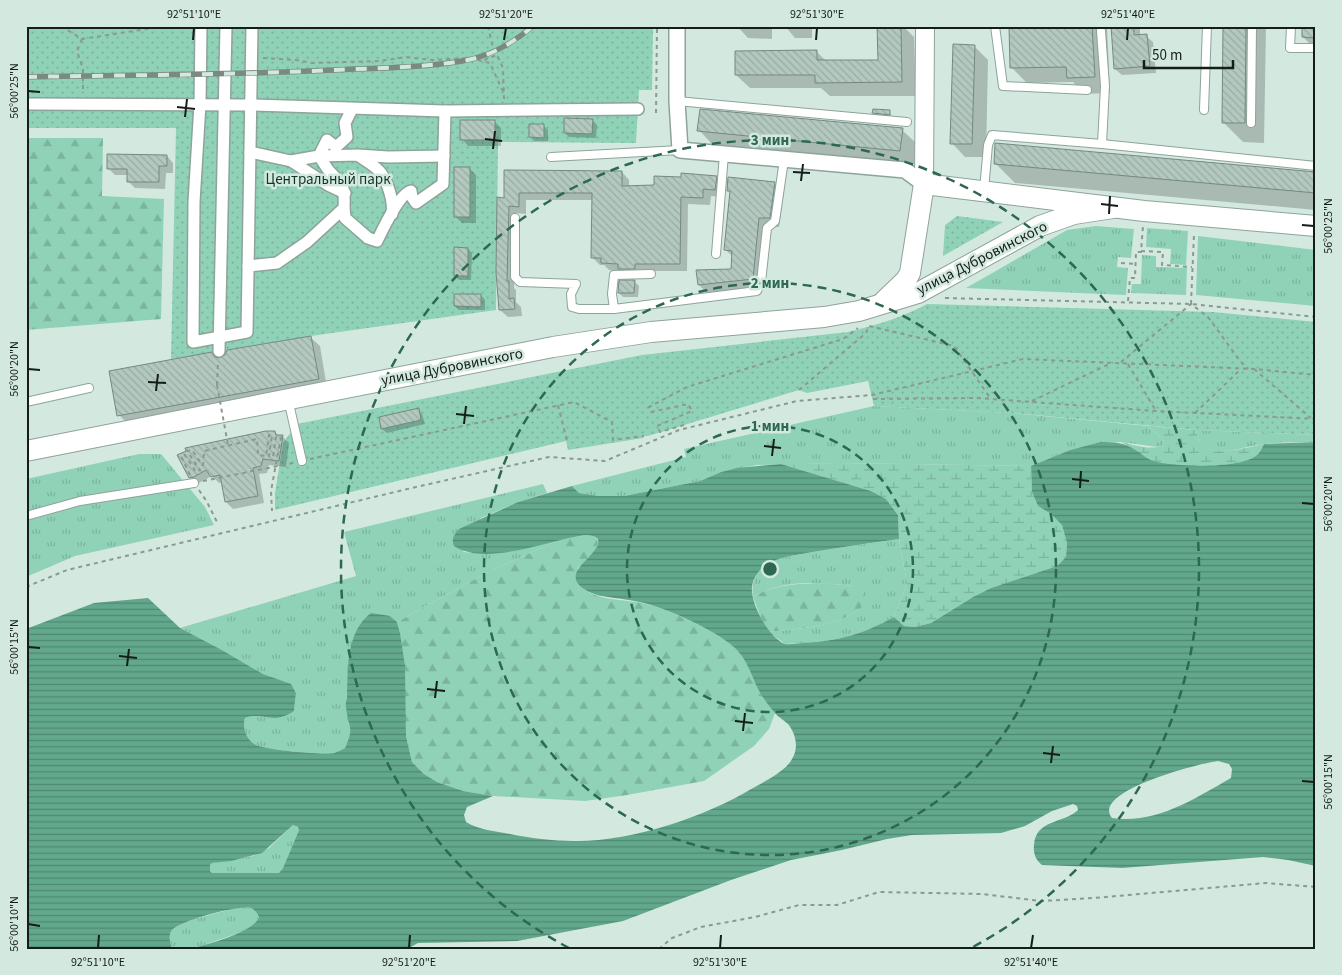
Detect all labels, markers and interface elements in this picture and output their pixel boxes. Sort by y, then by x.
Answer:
text: 92°51'10"E [167,6,221,23]
text: 92°51'20"E [479,6,533,23]
text: 92°51'30"E [790,6,844,23]
text: 92°51'40"E [1101,6,1155,23]
scale bar [1144,38,1233,70]
text: 50 m [1152,45,1182,66]
text: 56°00'25"N [6,63,23,119]
text: 3 мин [751,130,789,151]
park label: Центральный парк [265,169,391,190]
text: 56°00'25"N [1320,198,1337,254]
street label: улица Дубровинского [913,216,1051,300]
text: 2 мин [751,273,789,294]
text: 56°00'20"N [6,341,23,397]
street label: улица Дубровинского [379,343,525,391]
text: 1 мин [751,416,789,437]
text: 56°00'20"N [1320,476,1337,532]
centre of rings [761,560,779,578]
text: 56°00'15"N [6,619,23,675]
text: 56°00'15"N [1320,754,1337,810]
text: 56°00'10"N [6,896,23,952]
text: 92°51'10"E [71,954,125,971]
text: 92°51'20"E [382,954,436,971]
text: 92°51'30"E [693,954,747,971]
text: 92°51'40"E [1004,954,1058,971]

